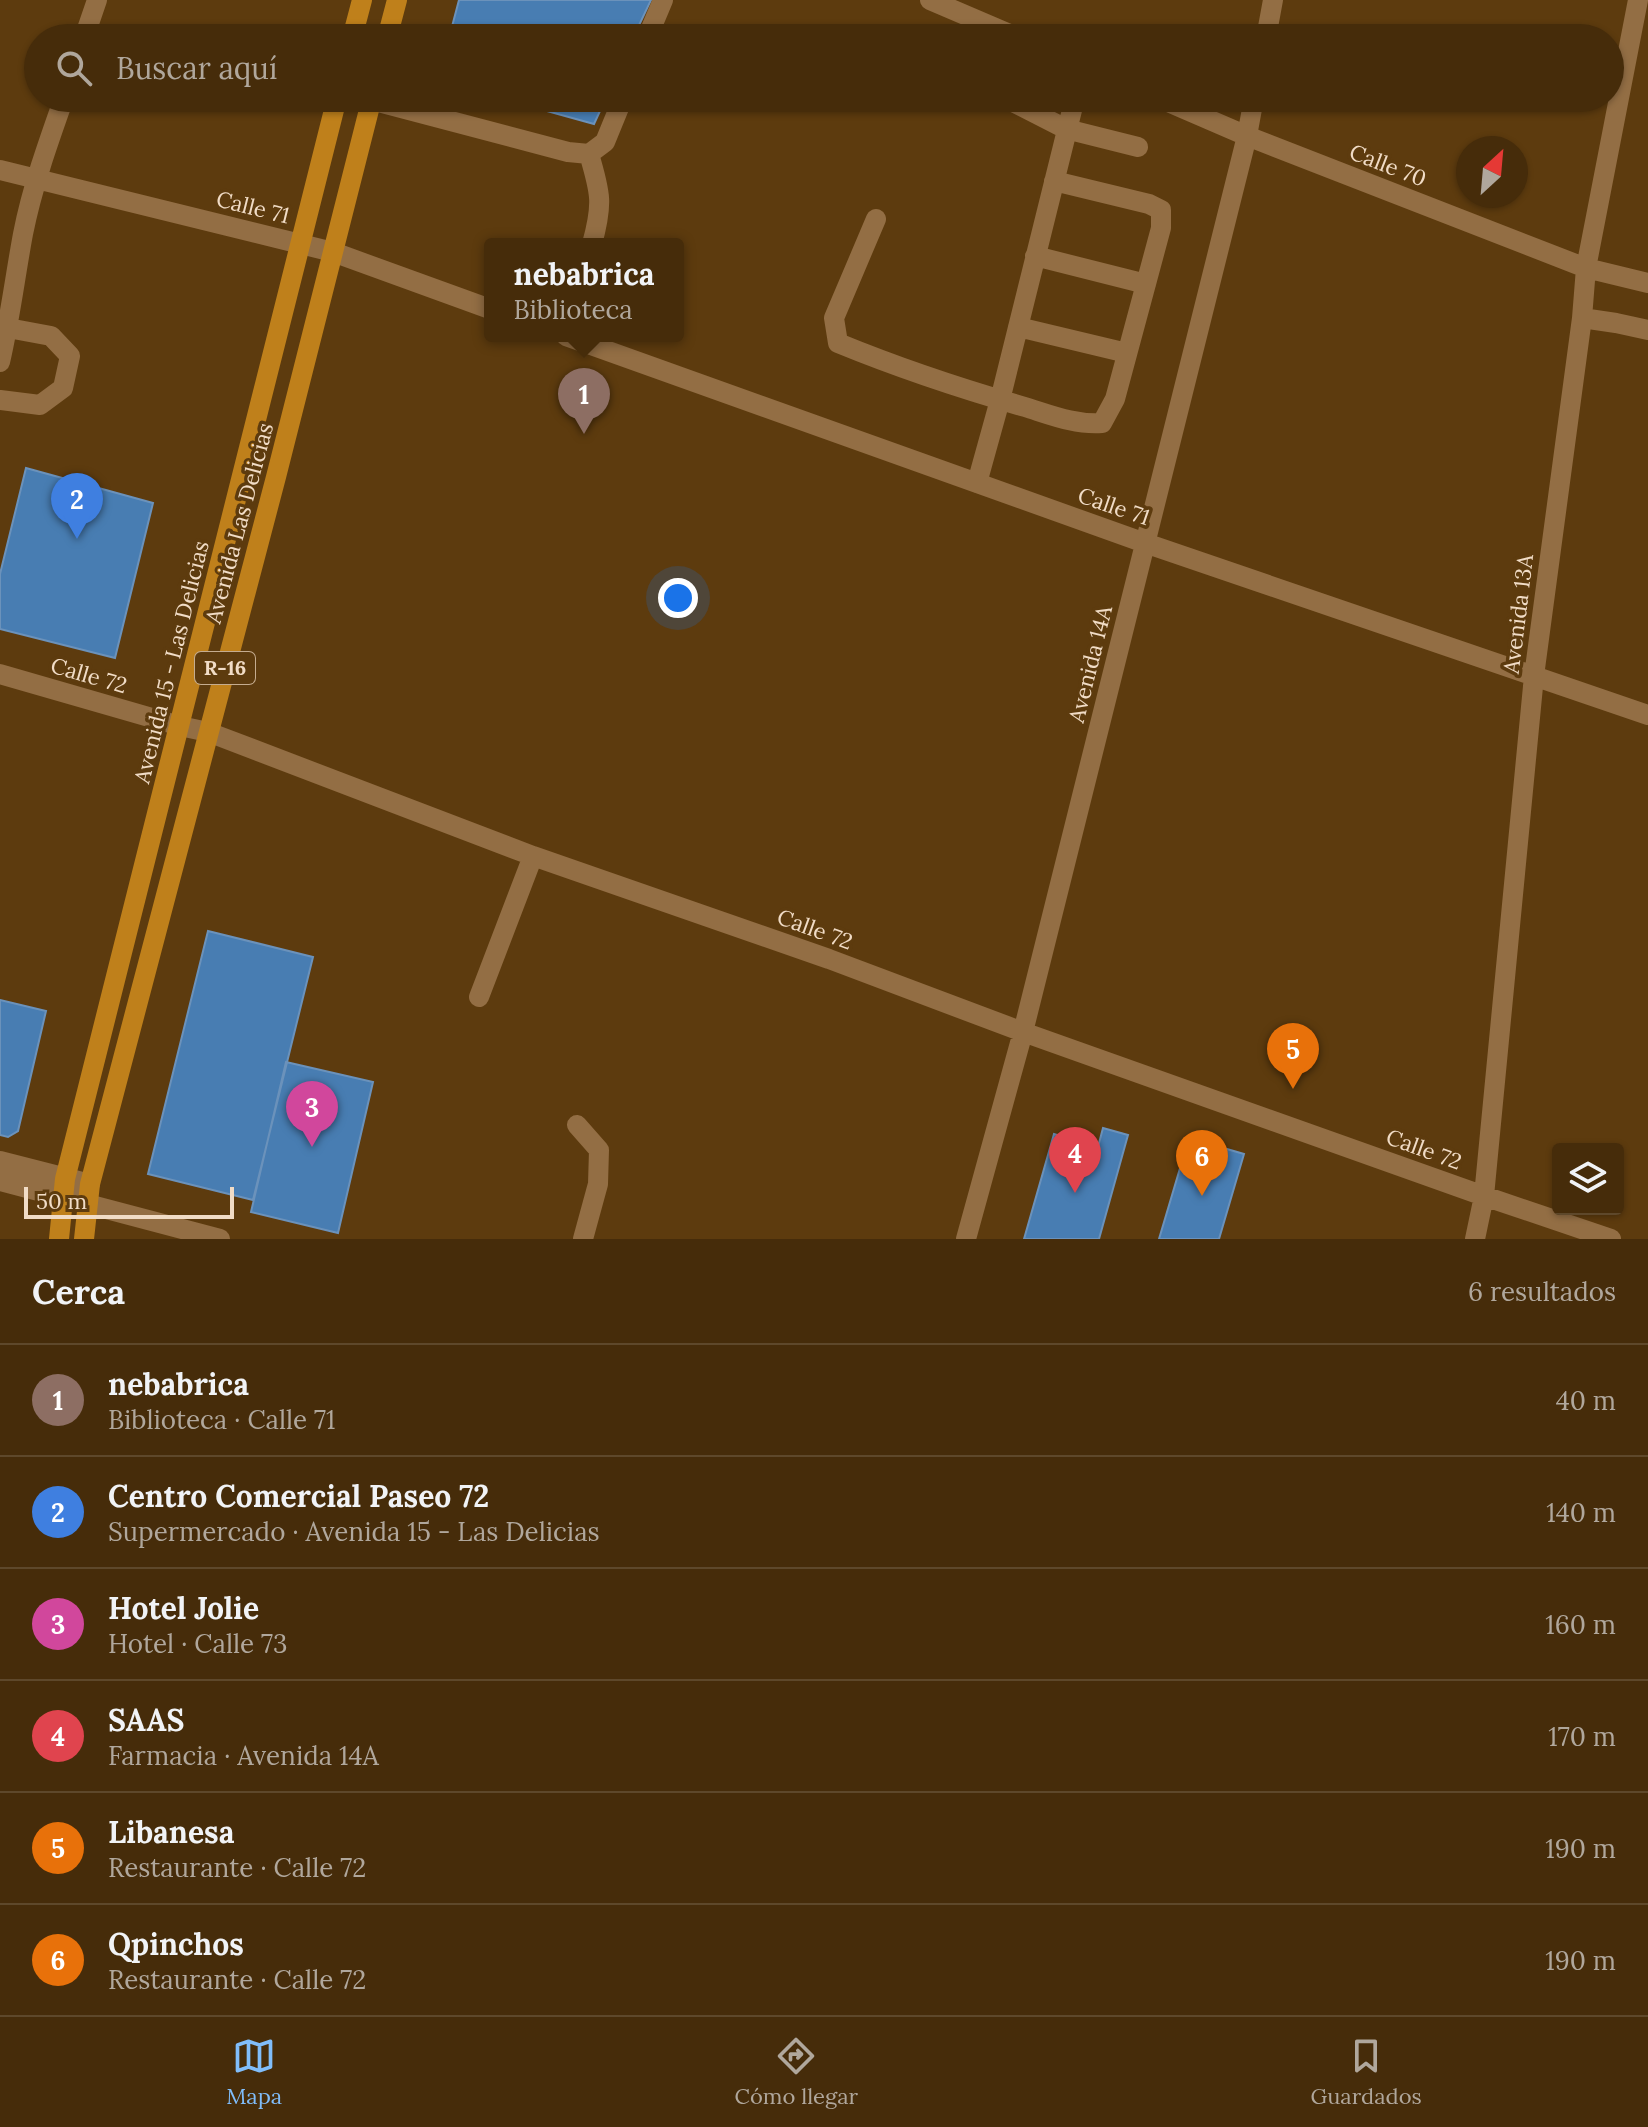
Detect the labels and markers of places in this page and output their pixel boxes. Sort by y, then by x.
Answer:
pin: 1 [558,368,610,434]
pin: 2 [51,473,103,539]
pin: 5 [1267,1023,1319,1089]
pin: 3 [286,1081,338,1147]
pin: 4 [1049,1127,1101,1193]
pin: 6 [1176,1130,1228,1196]

